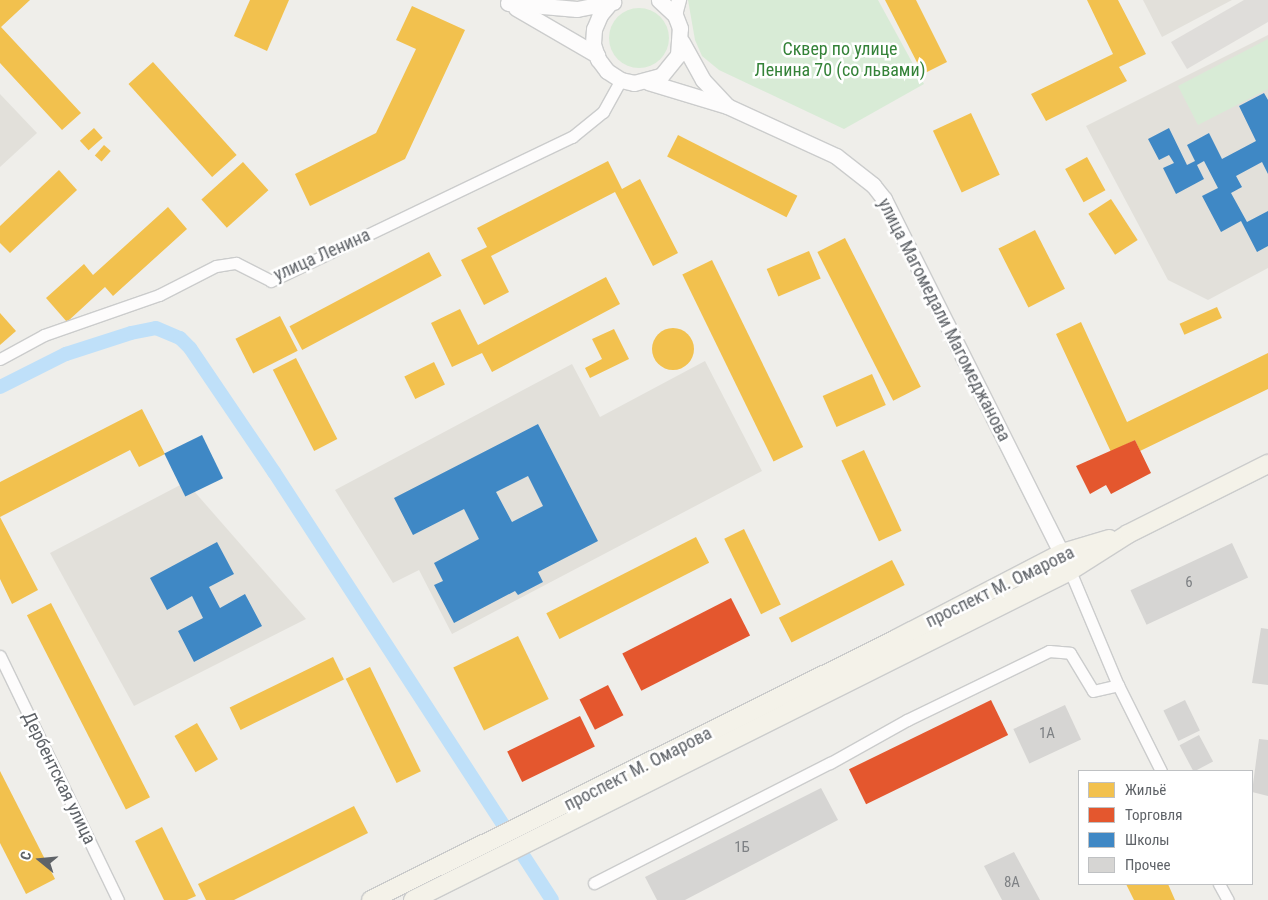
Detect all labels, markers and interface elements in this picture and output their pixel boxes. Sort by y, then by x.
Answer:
park label: Сквер по улице Ленина 70 (со львами) [755,39,925,82]
street label: улица Магомедали Магомеджанова [873,195,1015,445]
street label: улица Ленина [270,224,374,286]
street label: проспект М. Омарова [922,542,1078,632]
house number: 6 [1185,574,1193,592]
street label: Дербентская улица [18,708,100,848]
street label: проспект М. Омарова [561,722,715,816]
house number: 1А [1039,725,1055,743]
legend [1078,770,1253,885]
text: Жильё [1125,781,1166,799]
text: Торговля [1125,806,1182,824]
text: Школы [1125,831,1170,849]
north arrow [15,835,65,885]
house number: 1Б [734,839,750,857]
text: С [17,849,34,862]
text: Прочее [1125,856,1171,874]
house number: 8А [1004,874,1020,892]

